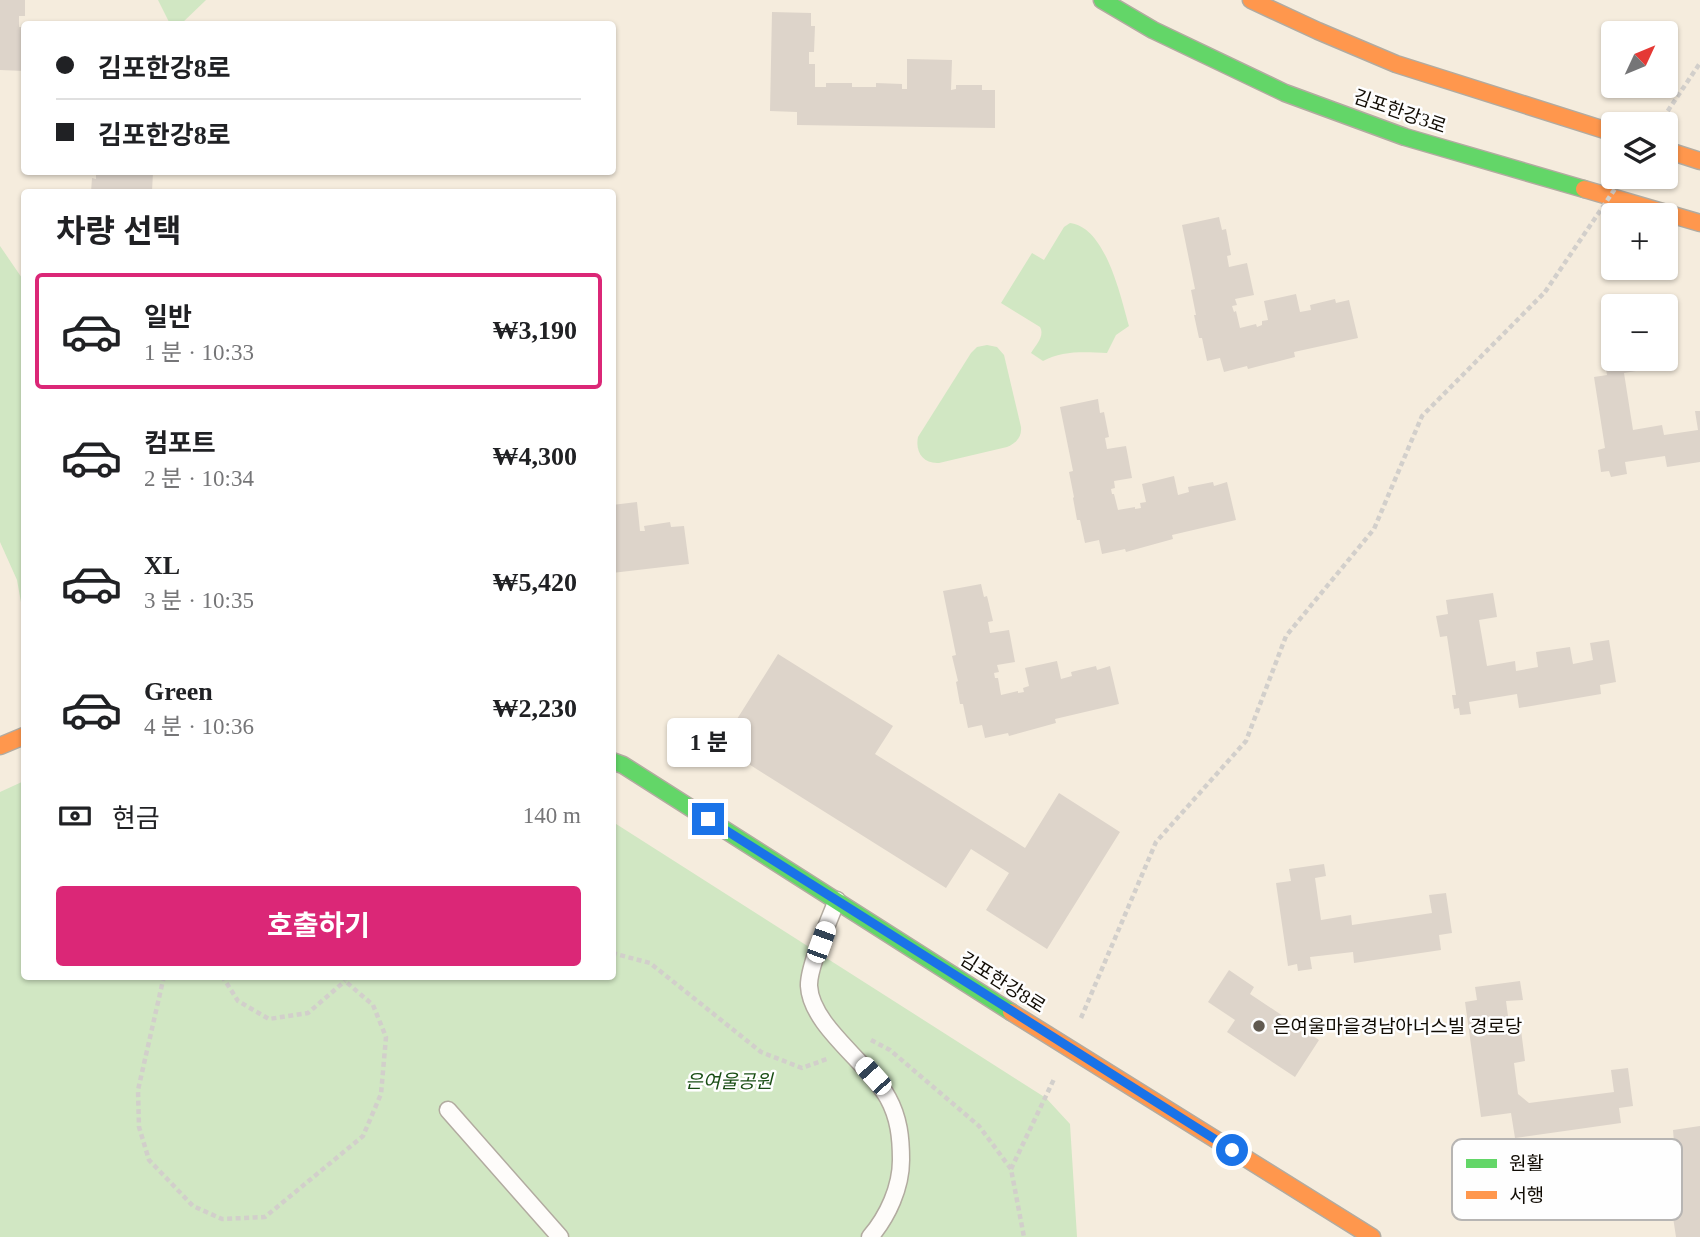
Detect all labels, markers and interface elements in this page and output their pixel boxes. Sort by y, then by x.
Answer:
north arrow [1601,21,1678,98]
map controls [1601,21,1678,371]
text: 김포한강8로 [98,54,231,83]
street label: 김포한강3로 [1351,86,1449,137]
button: layers [1601,112,1678,189]
text: 김포한강8로 [98,121,231,150]
button: + [1601,203,1678,280]
text: 차량 선택 [56,213,182,249]
button: − [1601,294,1678,371]
icon: car [60,300,123,363]
text: 일반 [144,303,192,332]
text: ₩3,190 [493,316,577,345]
text: 1 분 · 10:33 [144,340,254,365]
icon: car [60,426,123,489]
text: 컴포트 [144,429,216,458]
text: ₩4,300 [493,442,577,471]
text: 2 분 · 10:34 [144,466,254,491]
text: XL [144,551,180,580]
icon: car [60,552,123,615]
text: ₩5,420 [493,568,577,597]
text: 3 분 · 10:35 [144,588,254,613]
text: Green [144,677,213,706]
icon: car [60,678,123,741]
text: ₩2,230 [493,694,577,723]
text: 4 분 · 10:36 [144,714,254,739]
callout: 1 분 [666,718,750,766]
text: 1 분 [690,730,728,755]
icon: cash [56,797,94,835]
text: 140 m [523,803,581,828]
route end [692,803,724,835]
text: 현금 [112,804,160,833]
button: 호출하기 [56,886,581,966]
car [804,919,839,965]
street label: 김포한강8로 [956,948,1049,1017]
place label: 은여울마을경남아너스빌 경로당 [1273,1016,1522,1037]
marker: 은여울마을경남아너스빌 경로당 [1251,1018,1267,1034]
car [852,1053,895,1099]
park label: 은여울공원 [685,1071,774,1092]
route start [1216,1134,1248,1166]
legend [1452,1139,1682,1220]
text: 원활 [1509,1153,1544,1174]
text: 서행 [1509,1185,1544,1206]

